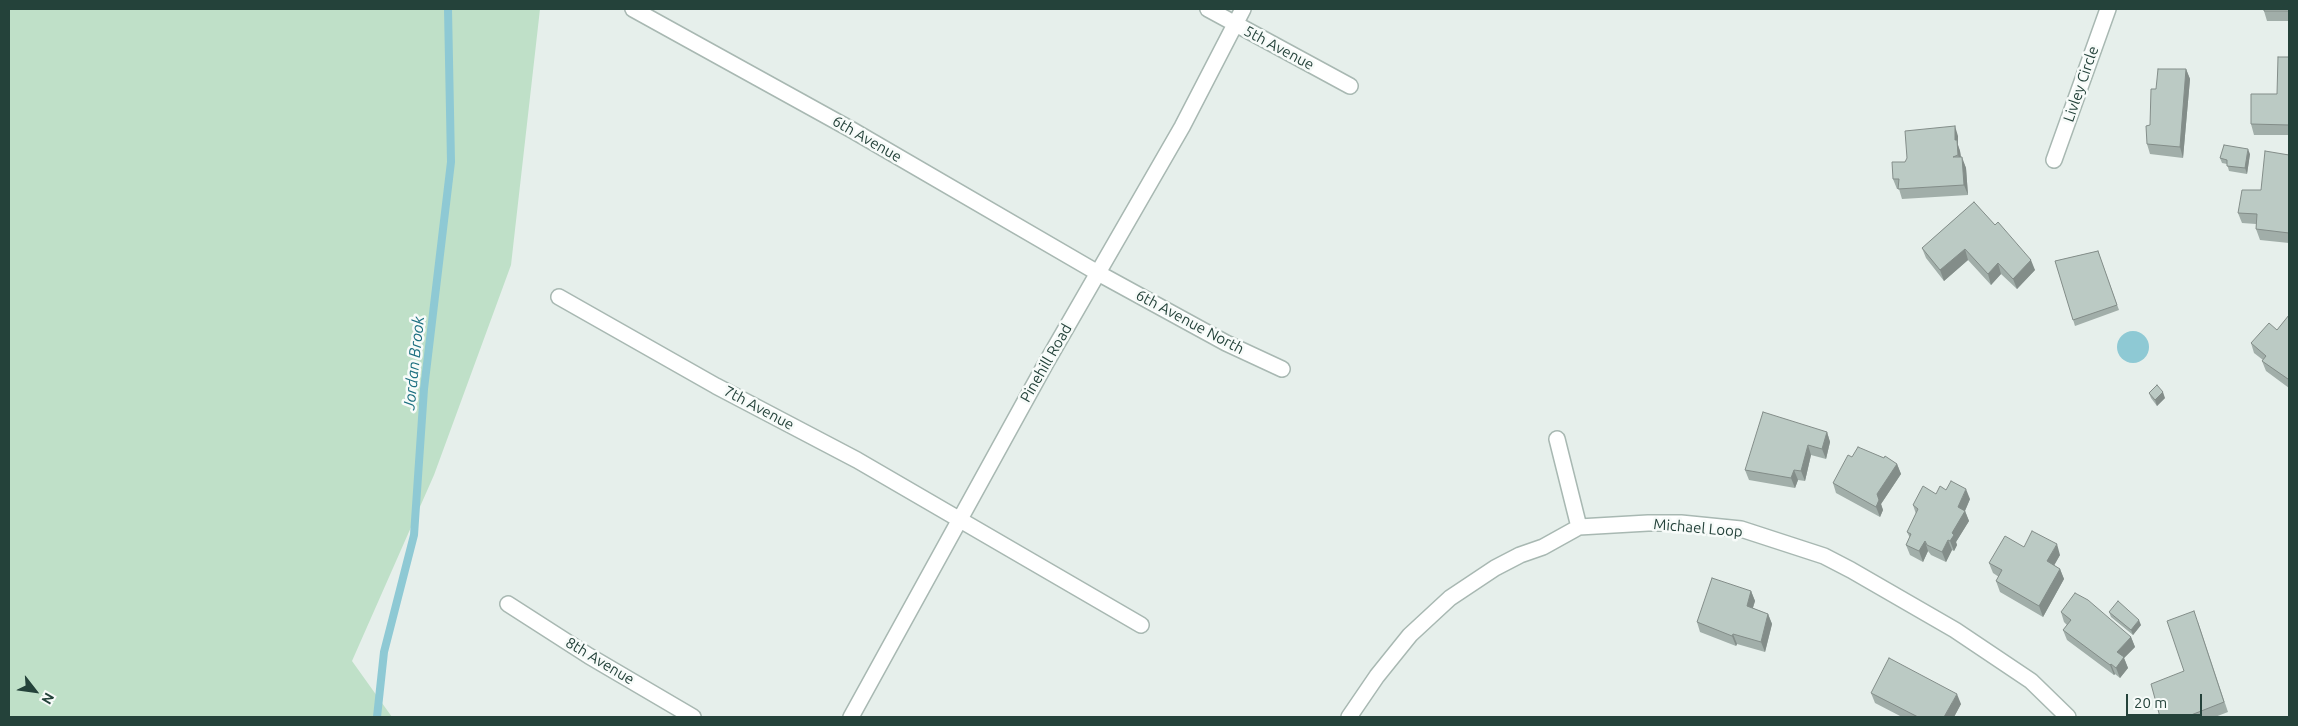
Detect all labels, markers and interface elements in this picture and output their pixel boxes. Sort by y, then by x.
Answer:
street label: 5th Avenue [1241,22,1317,74]
street label: Livley Circle [2060,44,2102,124]
street label: 6th Avenue [829,112,905,166]
street label: 6th Avenue North [1133,286,1247,358]
water label: Jordan Brook [400,315,428,411]
street label: Pinehill Road [1016,321,1076,405]
street label: 7th Avenue [721,382,797,434]
street label: Michael Loop [1653,515,1743,541]
street label: 8th Avenue [562,633,638,689]
north arrow [10,666,60,716]
scale bar [2128,684,2204,716]
text: N [38,690,58,707]
text: 20 m [2134,694,2167,711]

